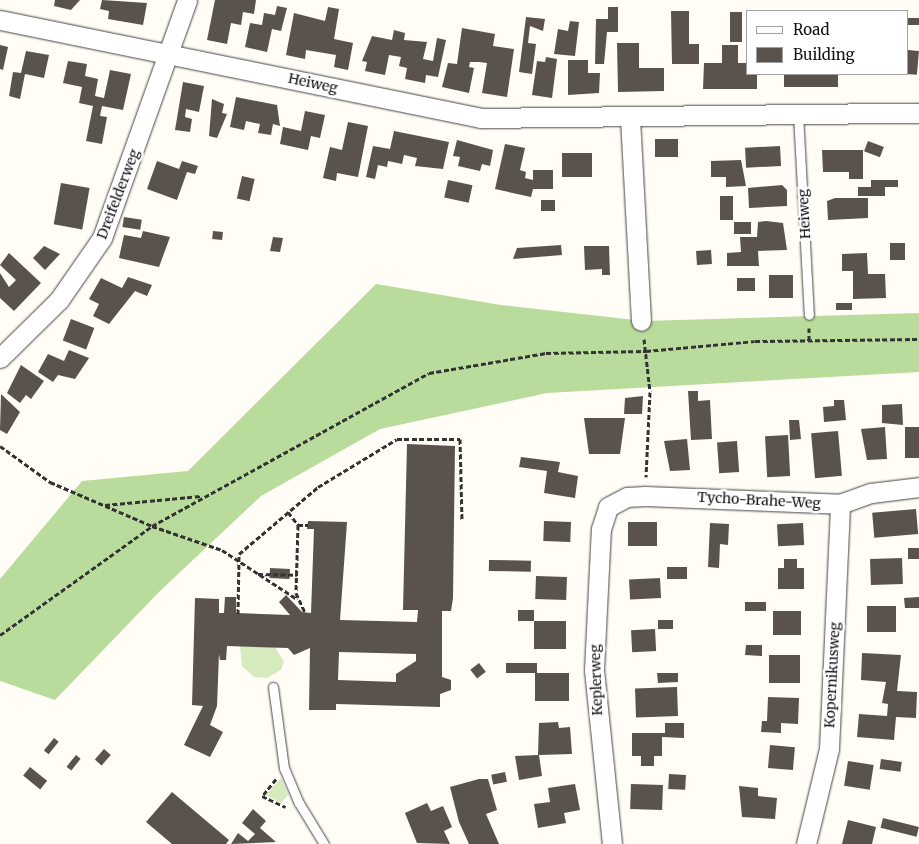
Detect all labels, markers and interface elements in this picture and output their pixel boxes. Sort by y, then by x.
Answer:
legend [746,10,909,75]
text: Road [793,20,829,39]
text: Building [793,45,855,64]
street label: Heiweg [287,70,339,96]
street label: Dreifelderweg [93,147,143,241]
street label: Heiweg [794,188,814,240]
street label: Tycho-Brahe-Weg [697,488,821,512]
street label: Kopernikusweg [821,621,843,729]
street label: Keplerweg [586,644,606,716]

